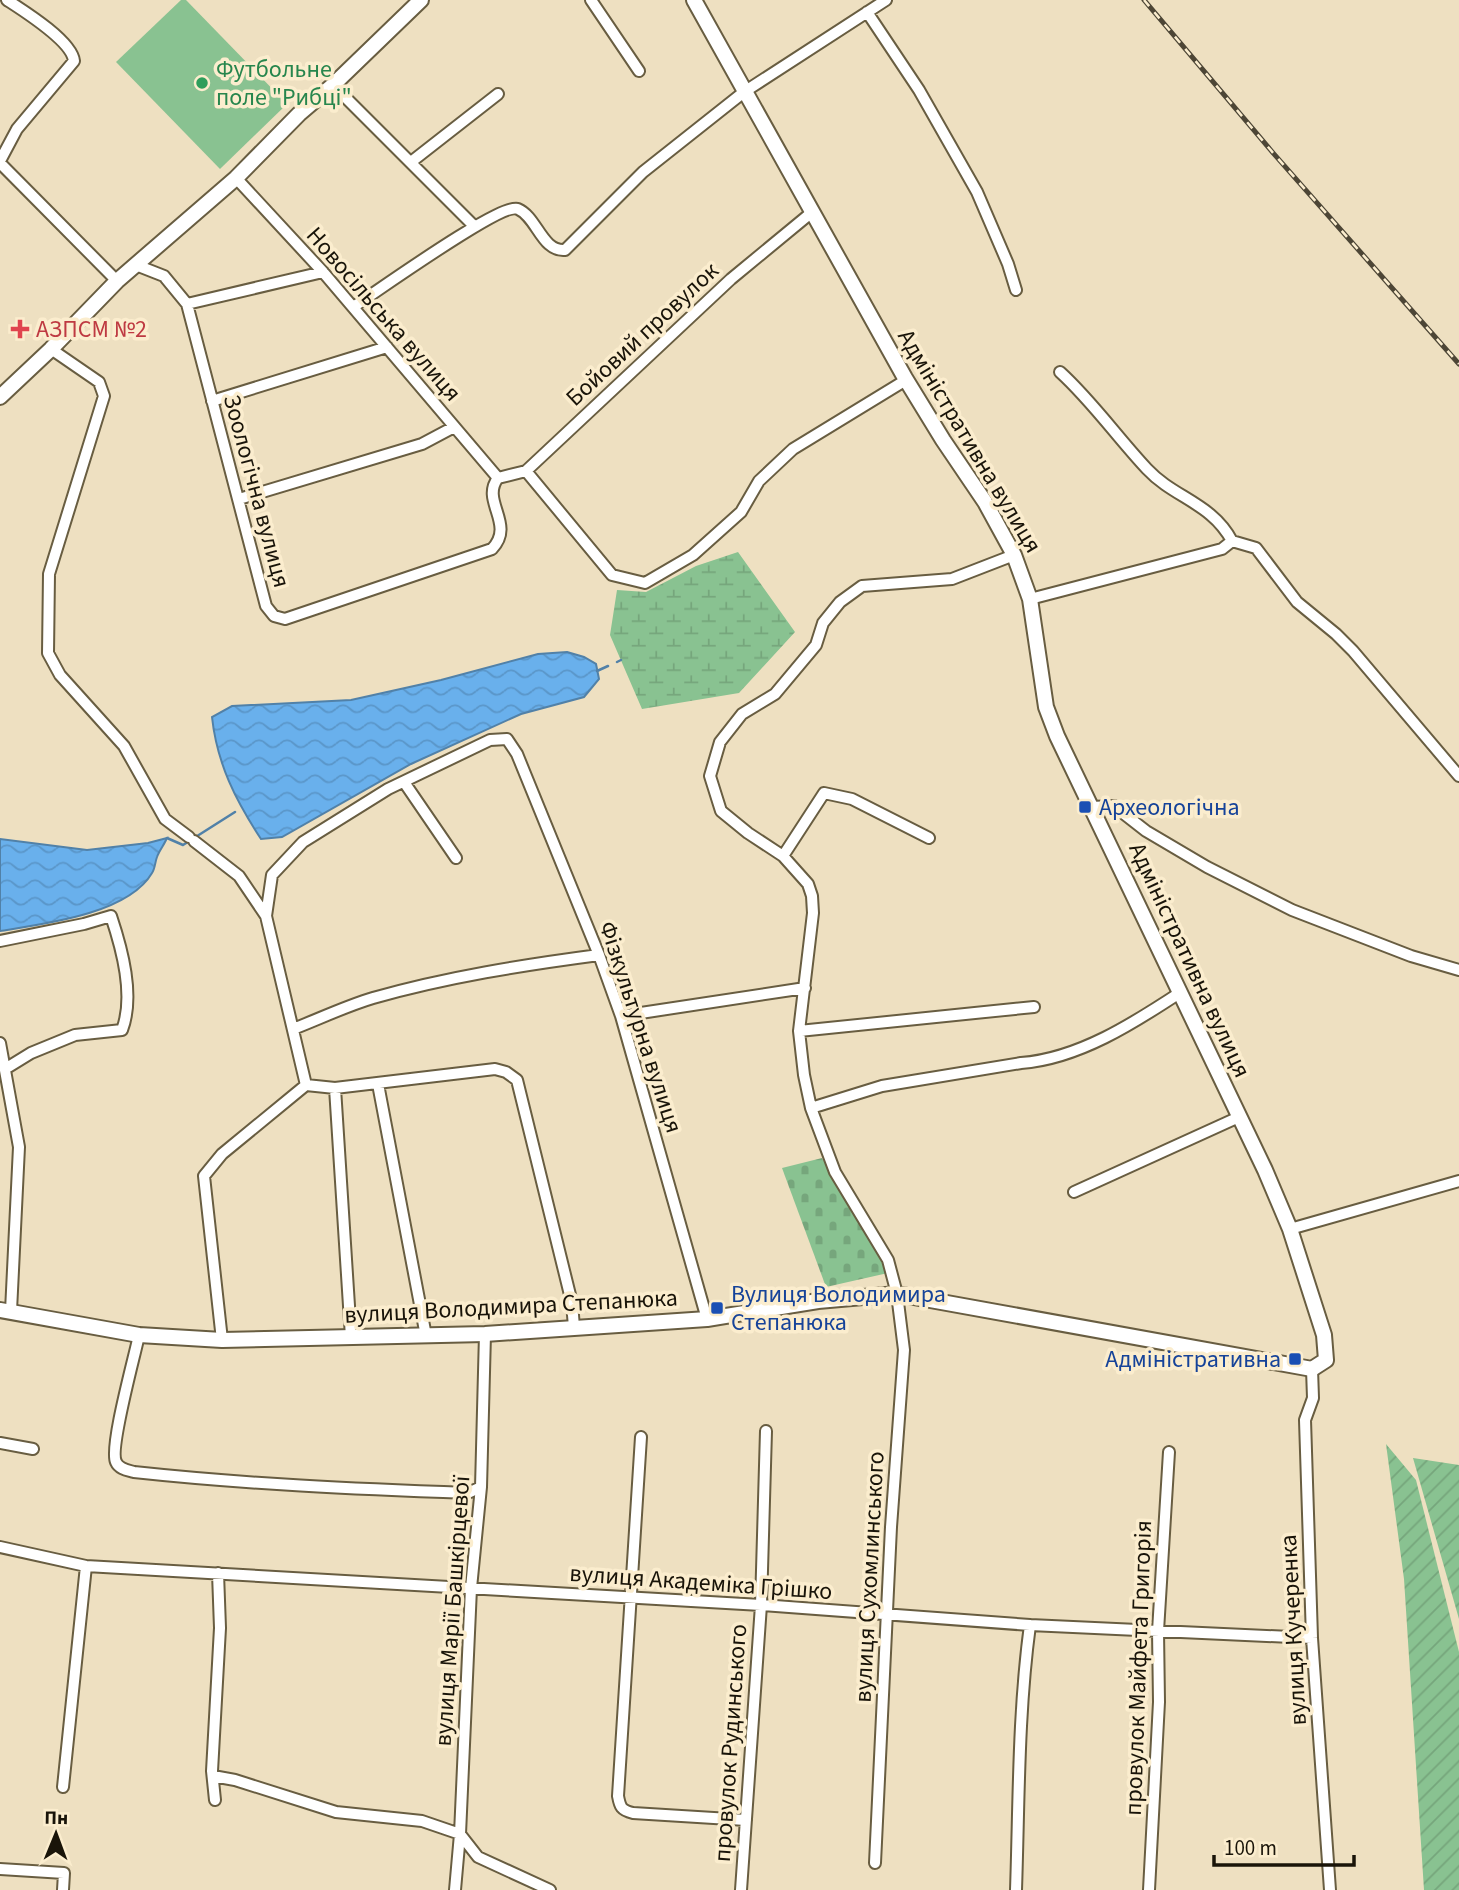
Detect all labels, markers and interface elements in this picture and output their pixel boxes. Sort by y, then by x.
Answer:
place label: Футбольне поле "Рибці" [216,52,352,115]
marker: Футбольне поле "Рибці" [194,75,210,91]
street label: Новосільська вулиця [298,219,470,409]
street label: Бойовий провулок [558,254,727,415]
place label: АЗПСМ №2 [36,312,147,347]
marker: АЗПСМ №2 [10,319,30,339]
street label: Адміністративна вулиця [889,323,1050,560]
street label: Зоологічна вулиця [214,391,299,592]
place label: Археологічна [1099,790,1240,825]
marker: Археологічна [1077,799,1093,815]
street label: Адміністративна вулиця [1120,837,1259,1083]
street label: Фізкультурна вулиця [590,917,691,1138]
place label: Вулиця Володимира Степанюка [731,1277,946,1340]
street label: вулиця Володимира Степанюка [343,1280,679,1333]
marker: Вулиця Володимира Степанюка [709,1300,725,1316]
place label: Адміністративна [1105,1342,1281,1377]
marker: Адміністративна [1287,1351,1303,1367]
street label: вулиця Сухомлинського [845,1450,894,1704]
street label: вулиця Марії Башкірцевої [426,1473,479,1748]
street label: провулок Майфета Григорія [1116,1520,1161,1816]
street label: вулиця Кучеренка [1271,1534,1316,1726]
street label: вулиця Академіка Грішко [568,1556,834,1609]
street label: провулок Рудинського [705,1623,756,1863]
north arrow [21,1799,91,1869]
text: Пн [44,1805,68,1832]
scale bar [1214,1824,1354,1868]
text: 100 m [1224,1833,1277,1863]

